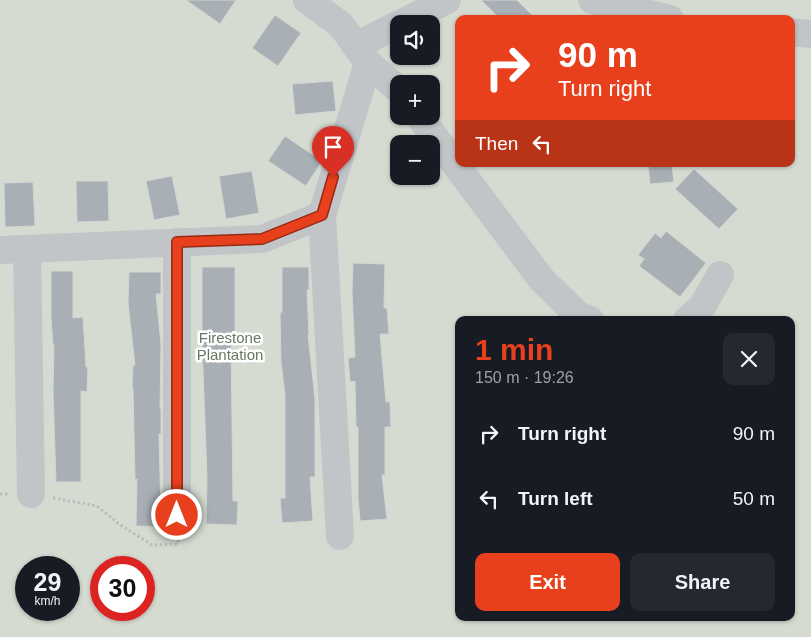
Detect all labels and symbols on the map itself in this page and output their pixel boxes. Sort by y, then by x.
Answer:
pin [312,126,354,177]
park label: Firestone Plantation [197,329,263,363]
position arrow [150,488,202,540]
speed limit sign: 30 [90,556,155,621]

